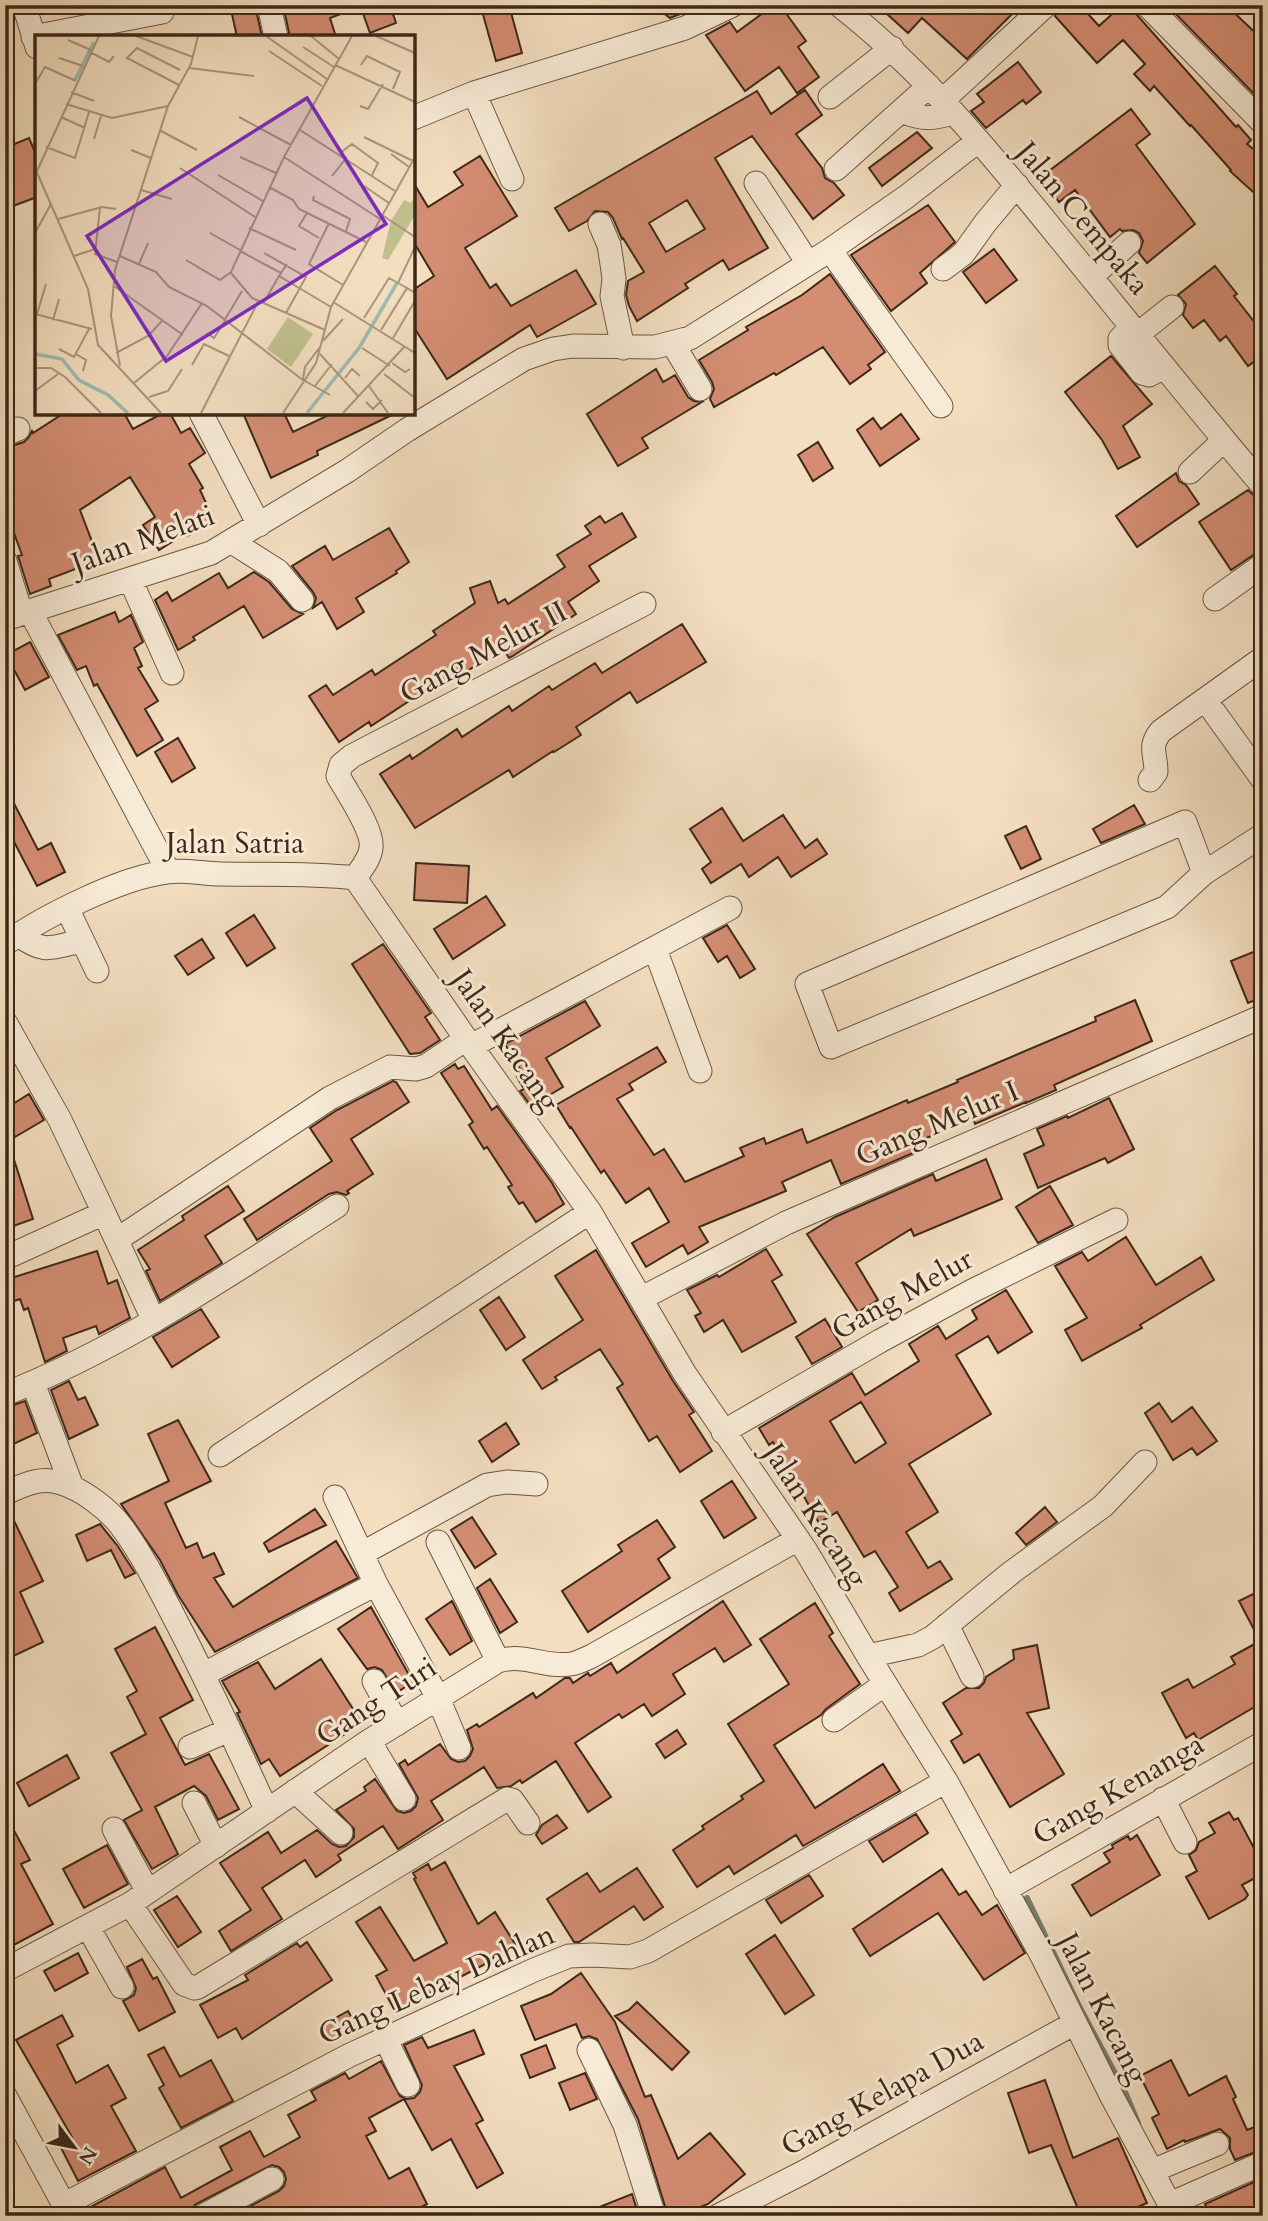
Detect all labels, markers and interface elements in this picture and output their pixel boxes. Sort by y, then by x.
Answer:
inset map [35,35,415,415]
street label: Jalan Cempaka [1004,130,1159,304]
street label: Jalan Melati [62,495,220,586]
street label: Gang Melur II [392,591,574,714]
street label: Jalan Satria [162,823,304,864]
street label: Jalan Kacang [439,958,570,1120]
street label: Gang Melur I [849,1071,1025,1176]
street label: Gang Melur [824,1239,980,1350]
street label: Jalan Kacang [751,1432,878,1596]
street label: Gang Turi [308,1647,445,1756]
street label: Gang Kenanga [1025,1724,1211,1855]
street label: Gang Lebay Dahlan [311,1914,561,2055]
street label: Jalan Kacang [1045,1922,1158,2091]
street label: Gang Kelapa Dua [773,2021,991,2166]
north arrow [38,2112,108,2182]
text: N [72,2142,103,2170]

